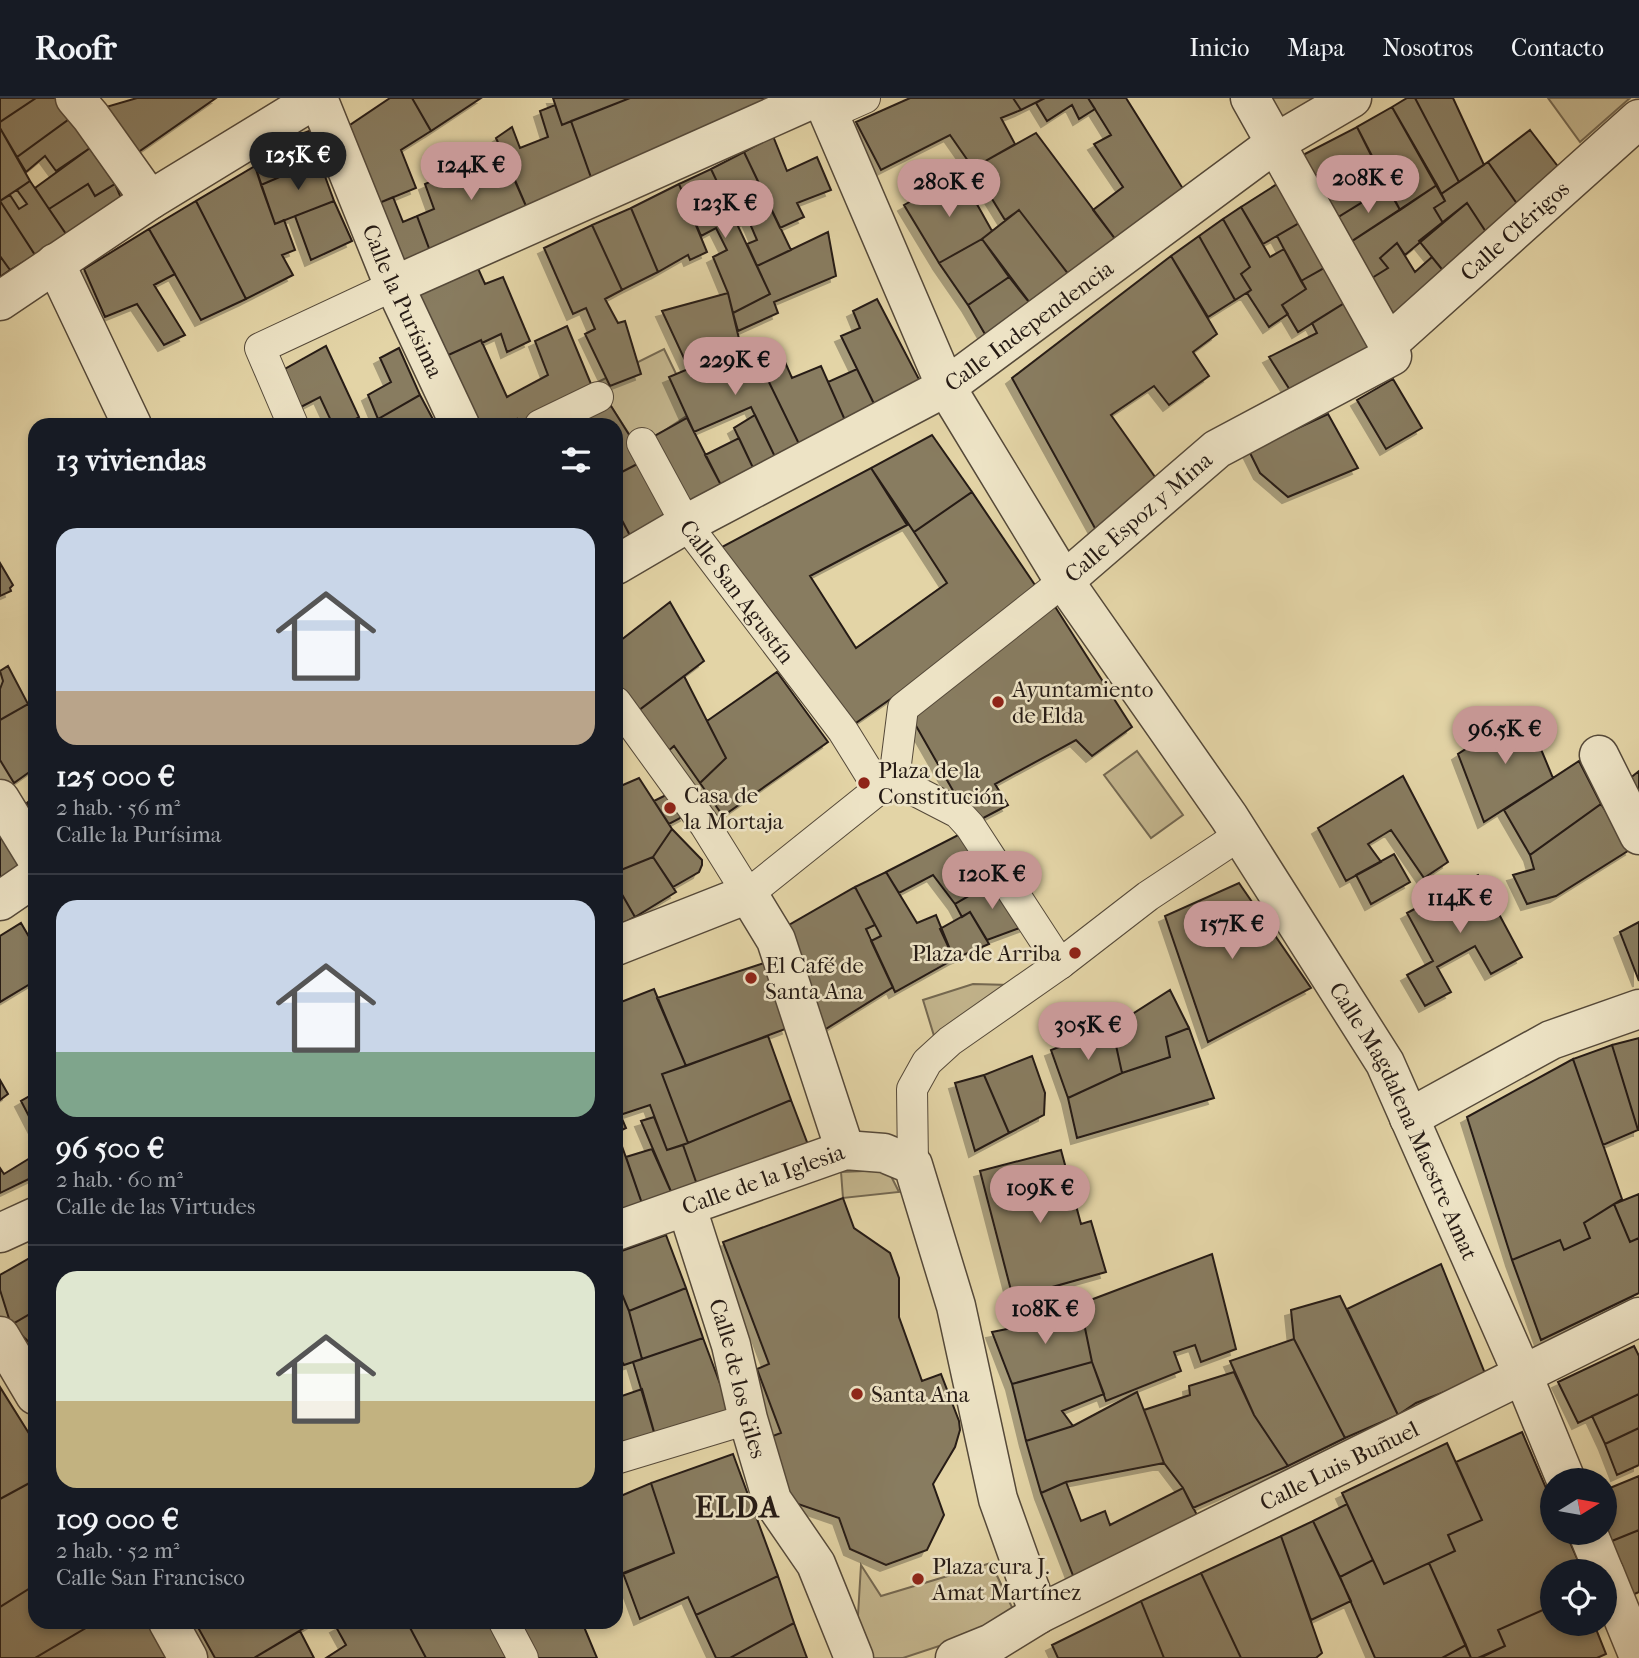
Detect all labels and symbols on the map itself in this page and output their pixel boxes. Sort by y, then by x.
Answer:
pin: 125K € [241,132,355,192]
pin: 124K € [414,142,528,202]
pin: 208K € [1311,156,1425,215]
pin: 280K € [892,159,1006,219]
street label: Calle Clérigos [1455,175,1575,287]
pin: 123K € [668,180,782,240]
street label: Calle la Purísima [356,220,449,383]
street label: Calle Independencia [939,255,1119,397]
pin: 229K € [678,338,792,397]
street label: Calle Espoz y Mina [1059,446,1218,588]
street label: Calle San Agustín [674,515,800,670]
place label: Ayuntamiento de Elda [1011,676,1153,729]
marker: Ayuntamiento de Elda [990,694,1006,710]
pin: 96.5K € [1440,706,1570,766]
place label: Plaza de la Constitución [878,757,1005,810]
marker: Plaza de la Constitución [856,775,872,791]
place label: Casa de la Mortaja [683,782,784,835]
marker: Casa de la Mortaja [662,800,678,816]
pin: 120K € [935,852,1049,911]
pin: 114K € [1403,876,1517,935]
pin: 157K € [1175,902,1289,961]
place label: Plaza de Arriba [912,940,1061,967]
marker: Plaza de Arriba [1067,945,1083,961]
place label: El Café de Santa Ana [765,952,864,1005]
marker: El Café de Santa Ana [743,970,759,986]
street label: Calle Magdalena Maestre Amat [1323,977,1483,1264]
pin: 305K € [1031,1002,1145,1062]
street label: Calle de la Iglesia [678,1138,848,1221]
pin: 109K € [983,1166,1097,1225]
pin: 108K € [988,1286,1102,1346]
street label: Calle de los Giles [703,1295,772,1462]
place label: Santa Ana [871,1381,970,1408]
marker: Santa Ana [849,1386,865,1402]
street label: Calle Luis Buñuel [1255,1415,1424,1517]
north arrow [1540,1468,1617,1545]
district label: ELDA [695,1490,781,1525]
place label: Plaza cura J. Amat Martínez [931,1553,1081,1606]
marker: Plaza cura J. Amat Martínez [910,1571,926,1587]

